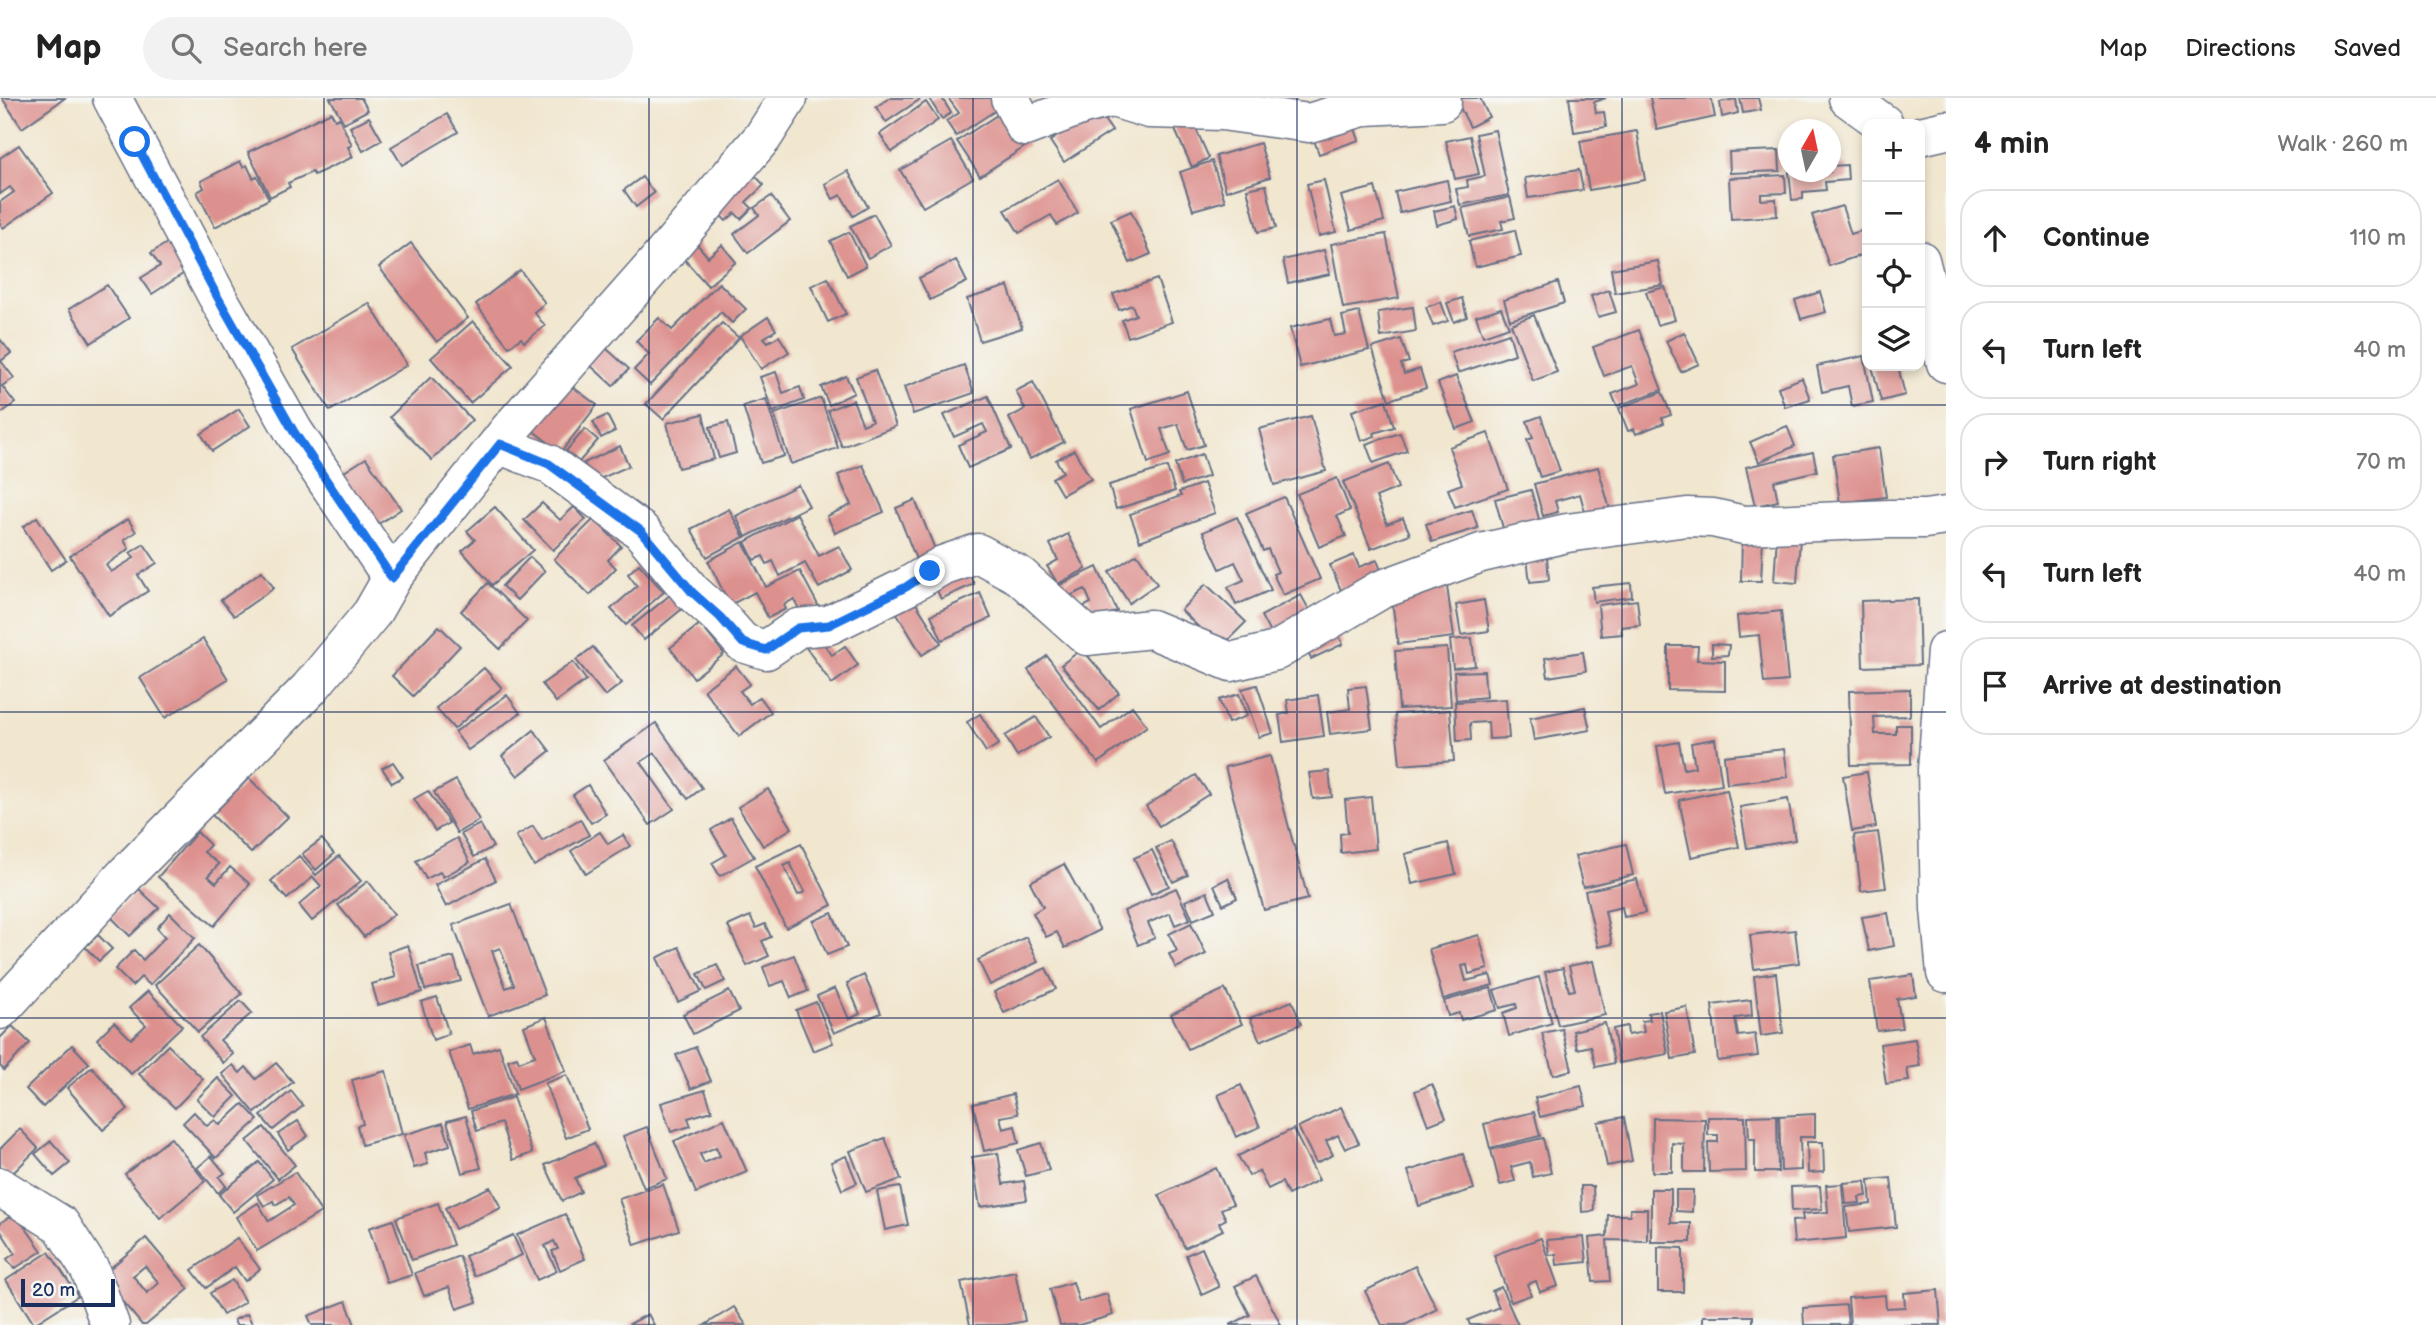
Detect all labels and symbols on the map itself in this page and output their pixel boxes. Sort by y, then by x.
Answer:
north arrow [1778,119,1841,182]
route start [119,126,150,157]
route end [914,555,945,586]
scale bar [21,1276,116,1308]

